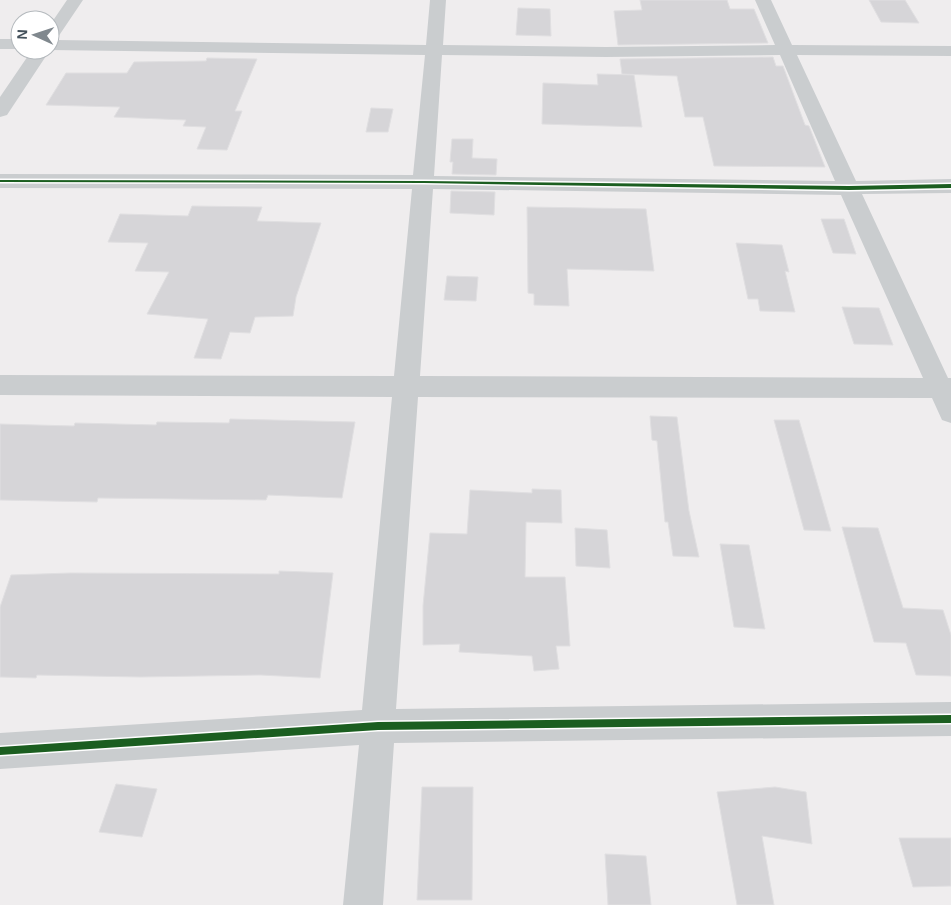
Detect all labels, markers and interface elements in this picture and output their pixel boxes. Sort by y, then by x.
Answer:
north arrow [10,10,60,60]
text: N [14,29,30,40]

